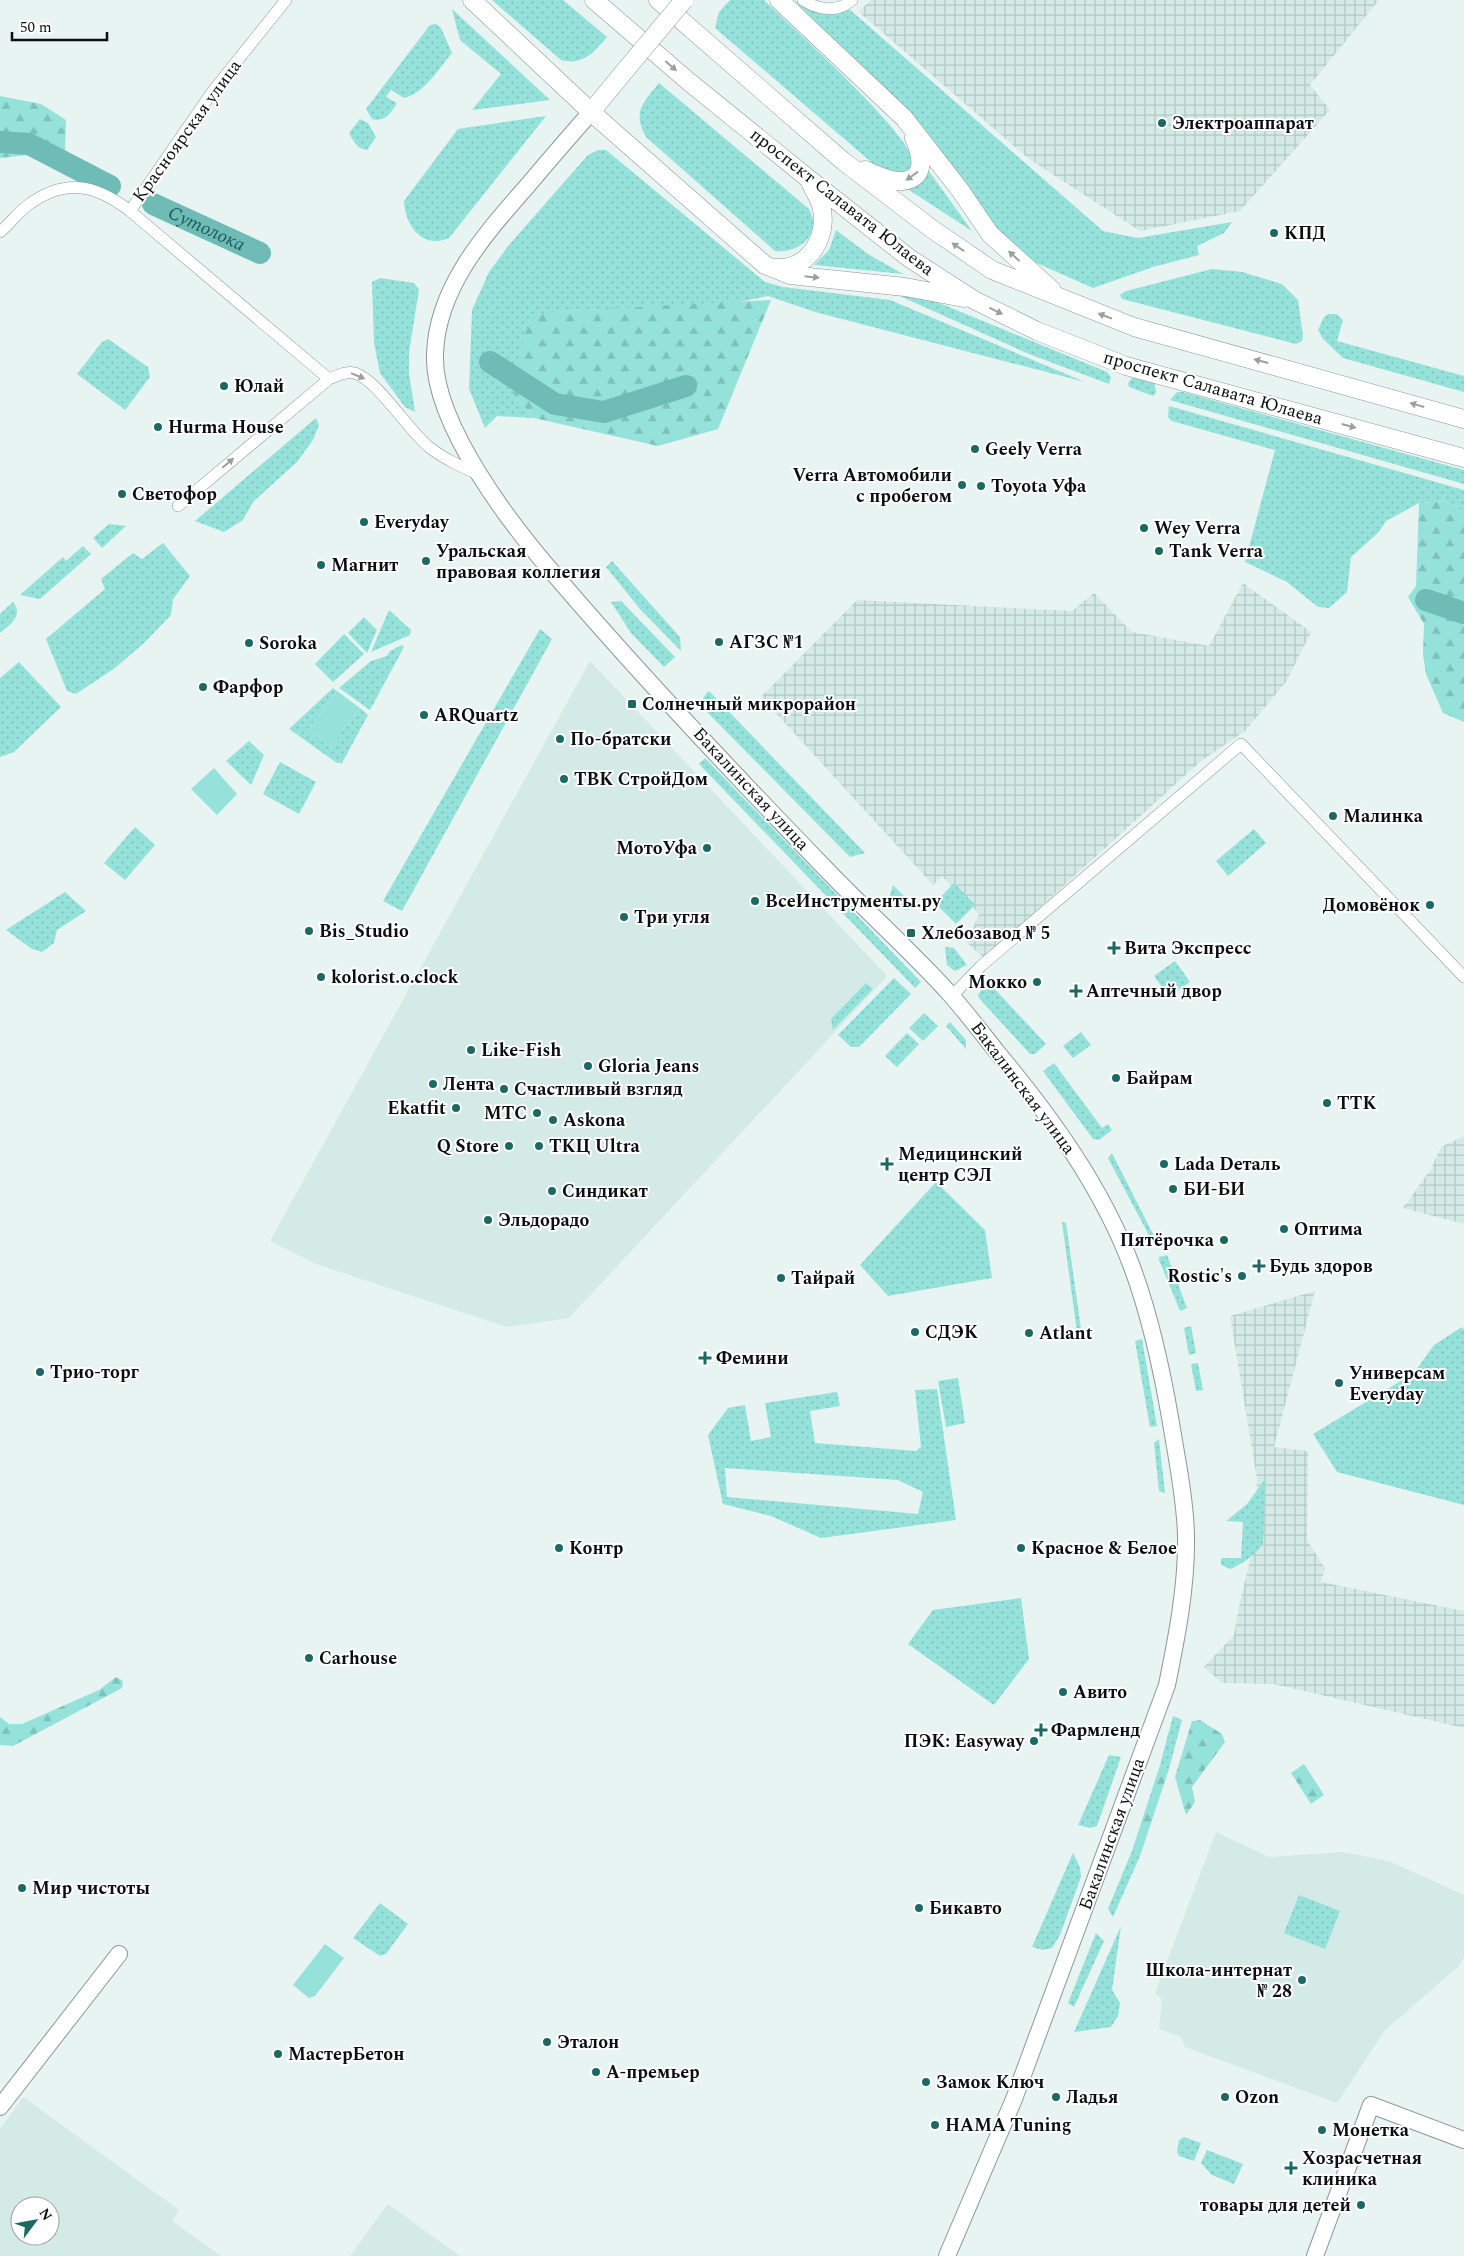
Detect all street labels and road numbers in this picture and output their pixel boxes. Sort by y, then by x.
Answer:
street label: Красноярская улица [126,54,248,208]
street label: проспект Салавата Юлаева [744,121,940,283]
street label: проспект Салавата Юлаева [1100,344,1326,432]
street label: Бакалинская улица [686,721,816,857]
street label: Бакалинская улица [964,1016,1082,1160]
street label: Бакалинская улица [1072,1754,1152,1914]

